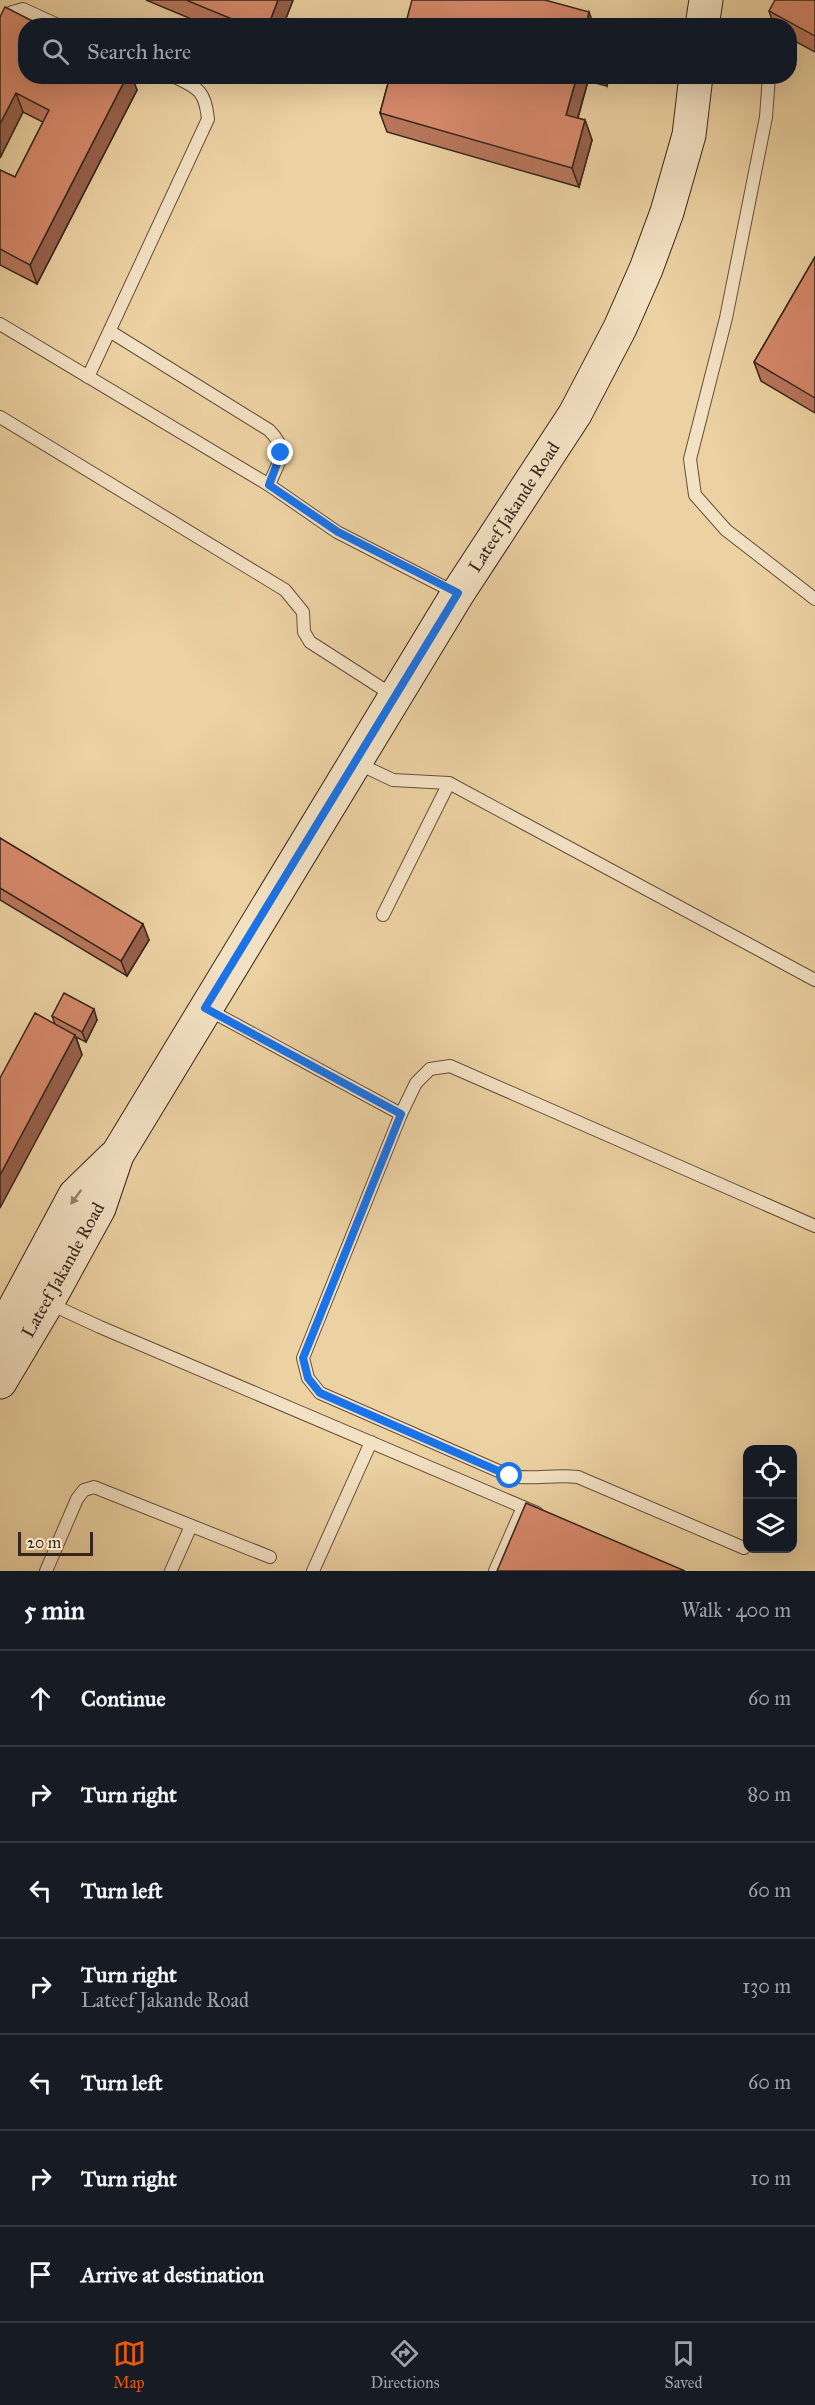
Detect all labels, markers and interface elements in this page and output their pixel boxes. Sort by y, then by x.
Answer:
search box [18,18,797,84]
icon: search [39,35,72,68]
text: Search here [87,38,191,65]
street label: Lateef Jakande Road [464,438,565,577]
route end [267,439,293,465]
one-way arrow [70,1188,82,1204]
street label: Lateef Jakande Road [17,1199,110,1342]
map controls [743,1445,797,1553]
button: locate [743,1445,797,1499]
route start [496,1462,522,1488]
button: layers [743,1499,797,1553]
scale bar [18,1529,93,1556]
text: 20 m [27,1533,61,1552]
text: 5 min [24,1594,85,1626]
text: Walk · 400 m [681,1598,791,1622]
icon: ahead [24,1682,57,1715]
text: Continue [81,1685,166,1712]
text: 60 m [748,1686,791,1710]
icon: right [24,1778,57,1811]
text: Turn right [81,1781,177,1808]
text: 80 m [748,1782,791,1806]
icon: left [24,1874,57,1907]
text: Turn left [81,1877,163,1904]
text: 60 m [748,1878,791,1902]
text: Turn right [81,1961,177,1988]
icon: right [24,1970,57,2003]
text: 130 m [742,1974,791,1998]
text: Lateef Jakande Road [81,1988,249,2012]
icon: left [24,2066,57,2099]
text: Turn left [81,2069,163,2096]
text: 60 m [748,2070,791,2094]
icon: right [24,2162,57,2195]
text: Turn right [81,2165,177,2192]
text: 10 m [750,2166,791,2190]
icon: arrive [24,2258,57,2291]
text: Arrive at destination [81,2261,264,2288]
tab: Map [113,2337,146,2392]
tab: Directions [371,2337,439,2392]
tab: Saved [664,2337,702,2392]

